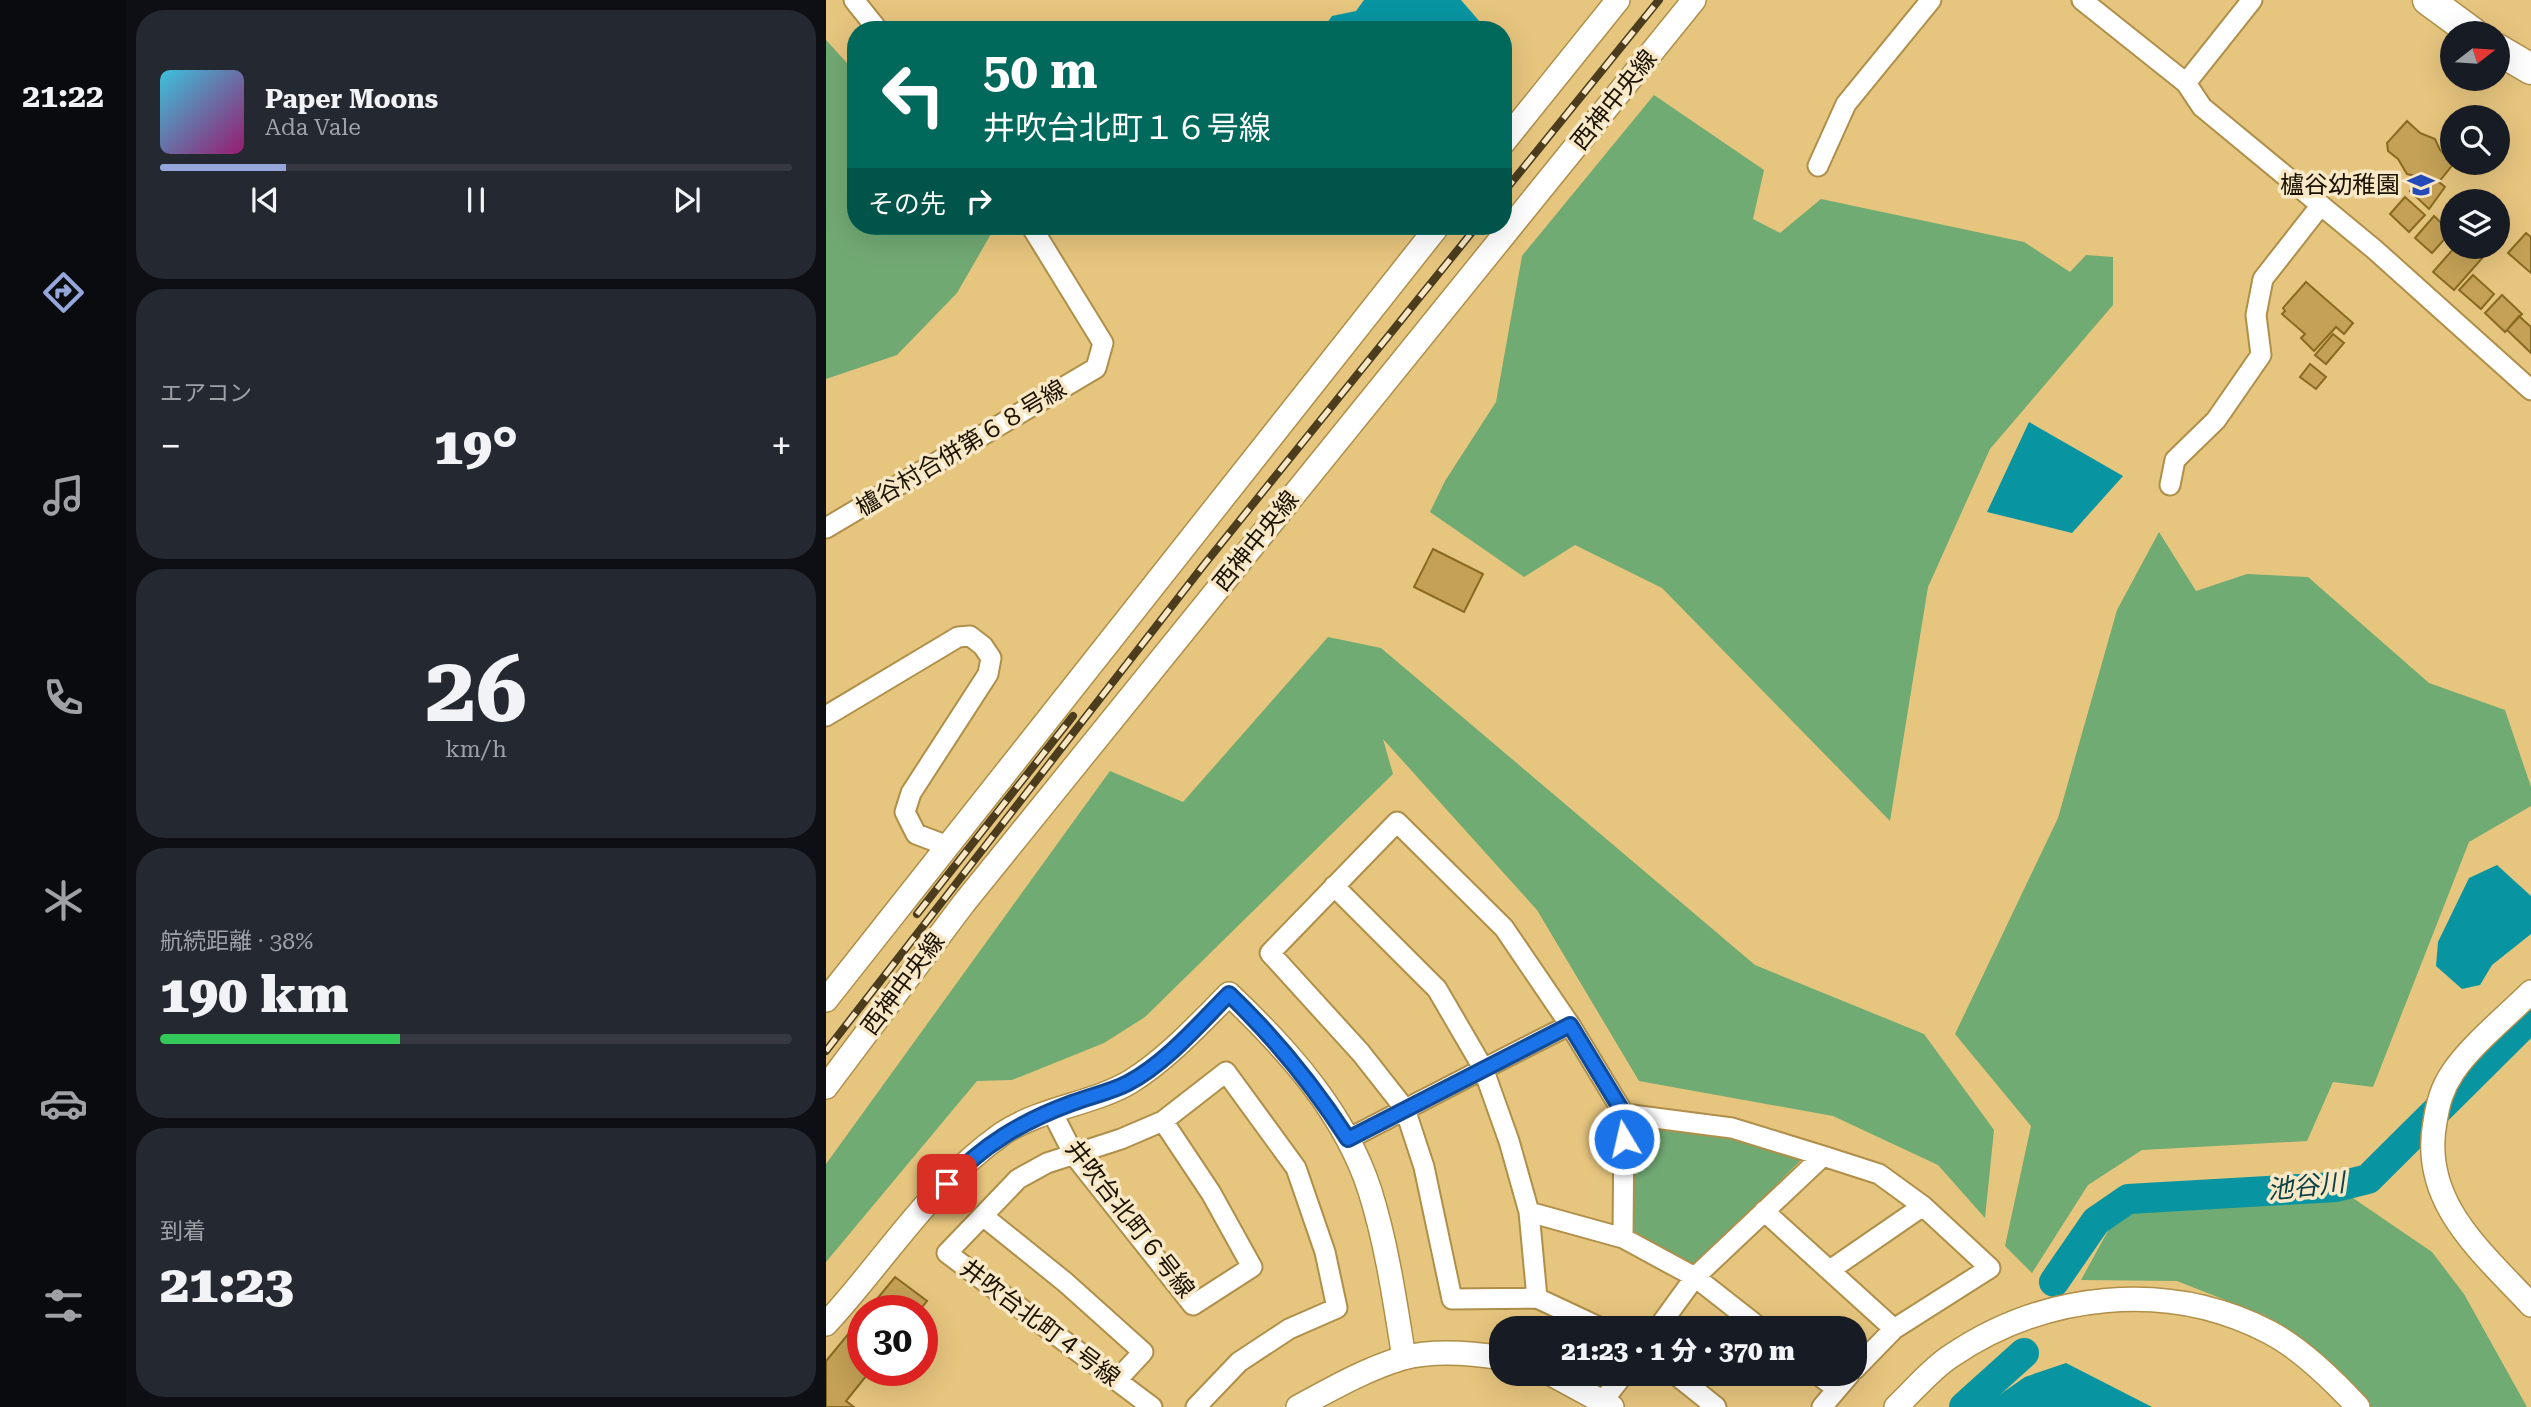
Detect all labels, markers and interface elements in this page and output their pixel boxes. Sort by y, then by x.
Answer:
north arrow [2440,21,2510,91]
map controls [2440,21,2510,259]
text: 50 m [983,43,1098,100]
street label: 西神中央線 [1565,45,1663,155]
icon: left [868,49,959,140]
text: 21:22 [22,77,104,115]
text: Paper Moons [265,84,438,114]
button: search [2440,105,2510,175]
text: 井吹台北町１６号線 [983,109,1271,147]
text: Ada Vale [265,114,361,141]
school or university icon: 櫨谷幼稚園 [2406,170,2436,200]
place label: 櫨谷幼稚園 [2280,171,2400,199]
icon: previous [246,181,284,219]
icon: pause [457,181,495,219]
icon: next [668,181,706,219]
icon: right [960,182,998,220]
text: その先 [868,189,946,219]
button: layers [2440,189,2510,259]
icon: directions [39,268,88,317]
street label: 櫨谷村合併第６８号線 [851,374,1071,522]
text: エアコン [160,380,252,407]
text: 19° [434,416,518,477]
text: − [160,424,181,468]
text: + [771,424,792,468]
icon: music [39,471,88,520]
street label: 西神中央線 [1207,486,1305,596]
text: 26 [425,637,527,743]
icon: phone [39,673,88,722]
text: km/h [445,736,507,763]
icon: climate [39,876,88,925]
text: 航続距離 · 38% [160,928,313,955]
street label: 西神中央線 [856,928,950,1040]
text: 190 km [160,964,348,1025]
icon: car [39,1079,88,1128]
position arrow [1587,1102,1661,1176]
street label: 井吹台北町６号線 [1060,1135,1200,1303]
pin [917,1154,977,1214]
icon: arrive [928,1165,966,1203]
water label: 池谷川 [2266,1167,2349,1205]
text: 到着 [160,1218,206,1245]
text: 21:23 [160,1254,294,1315]
street label: 井吹台北町４号線 [955,1254,1125,1392]
icon: filters [39,1281,88,1330]
speed limit sign: 30 [847,1295,938,1386]
text: 21:23 · 1 分 · 370 m [1561,1336,1795,1366]

